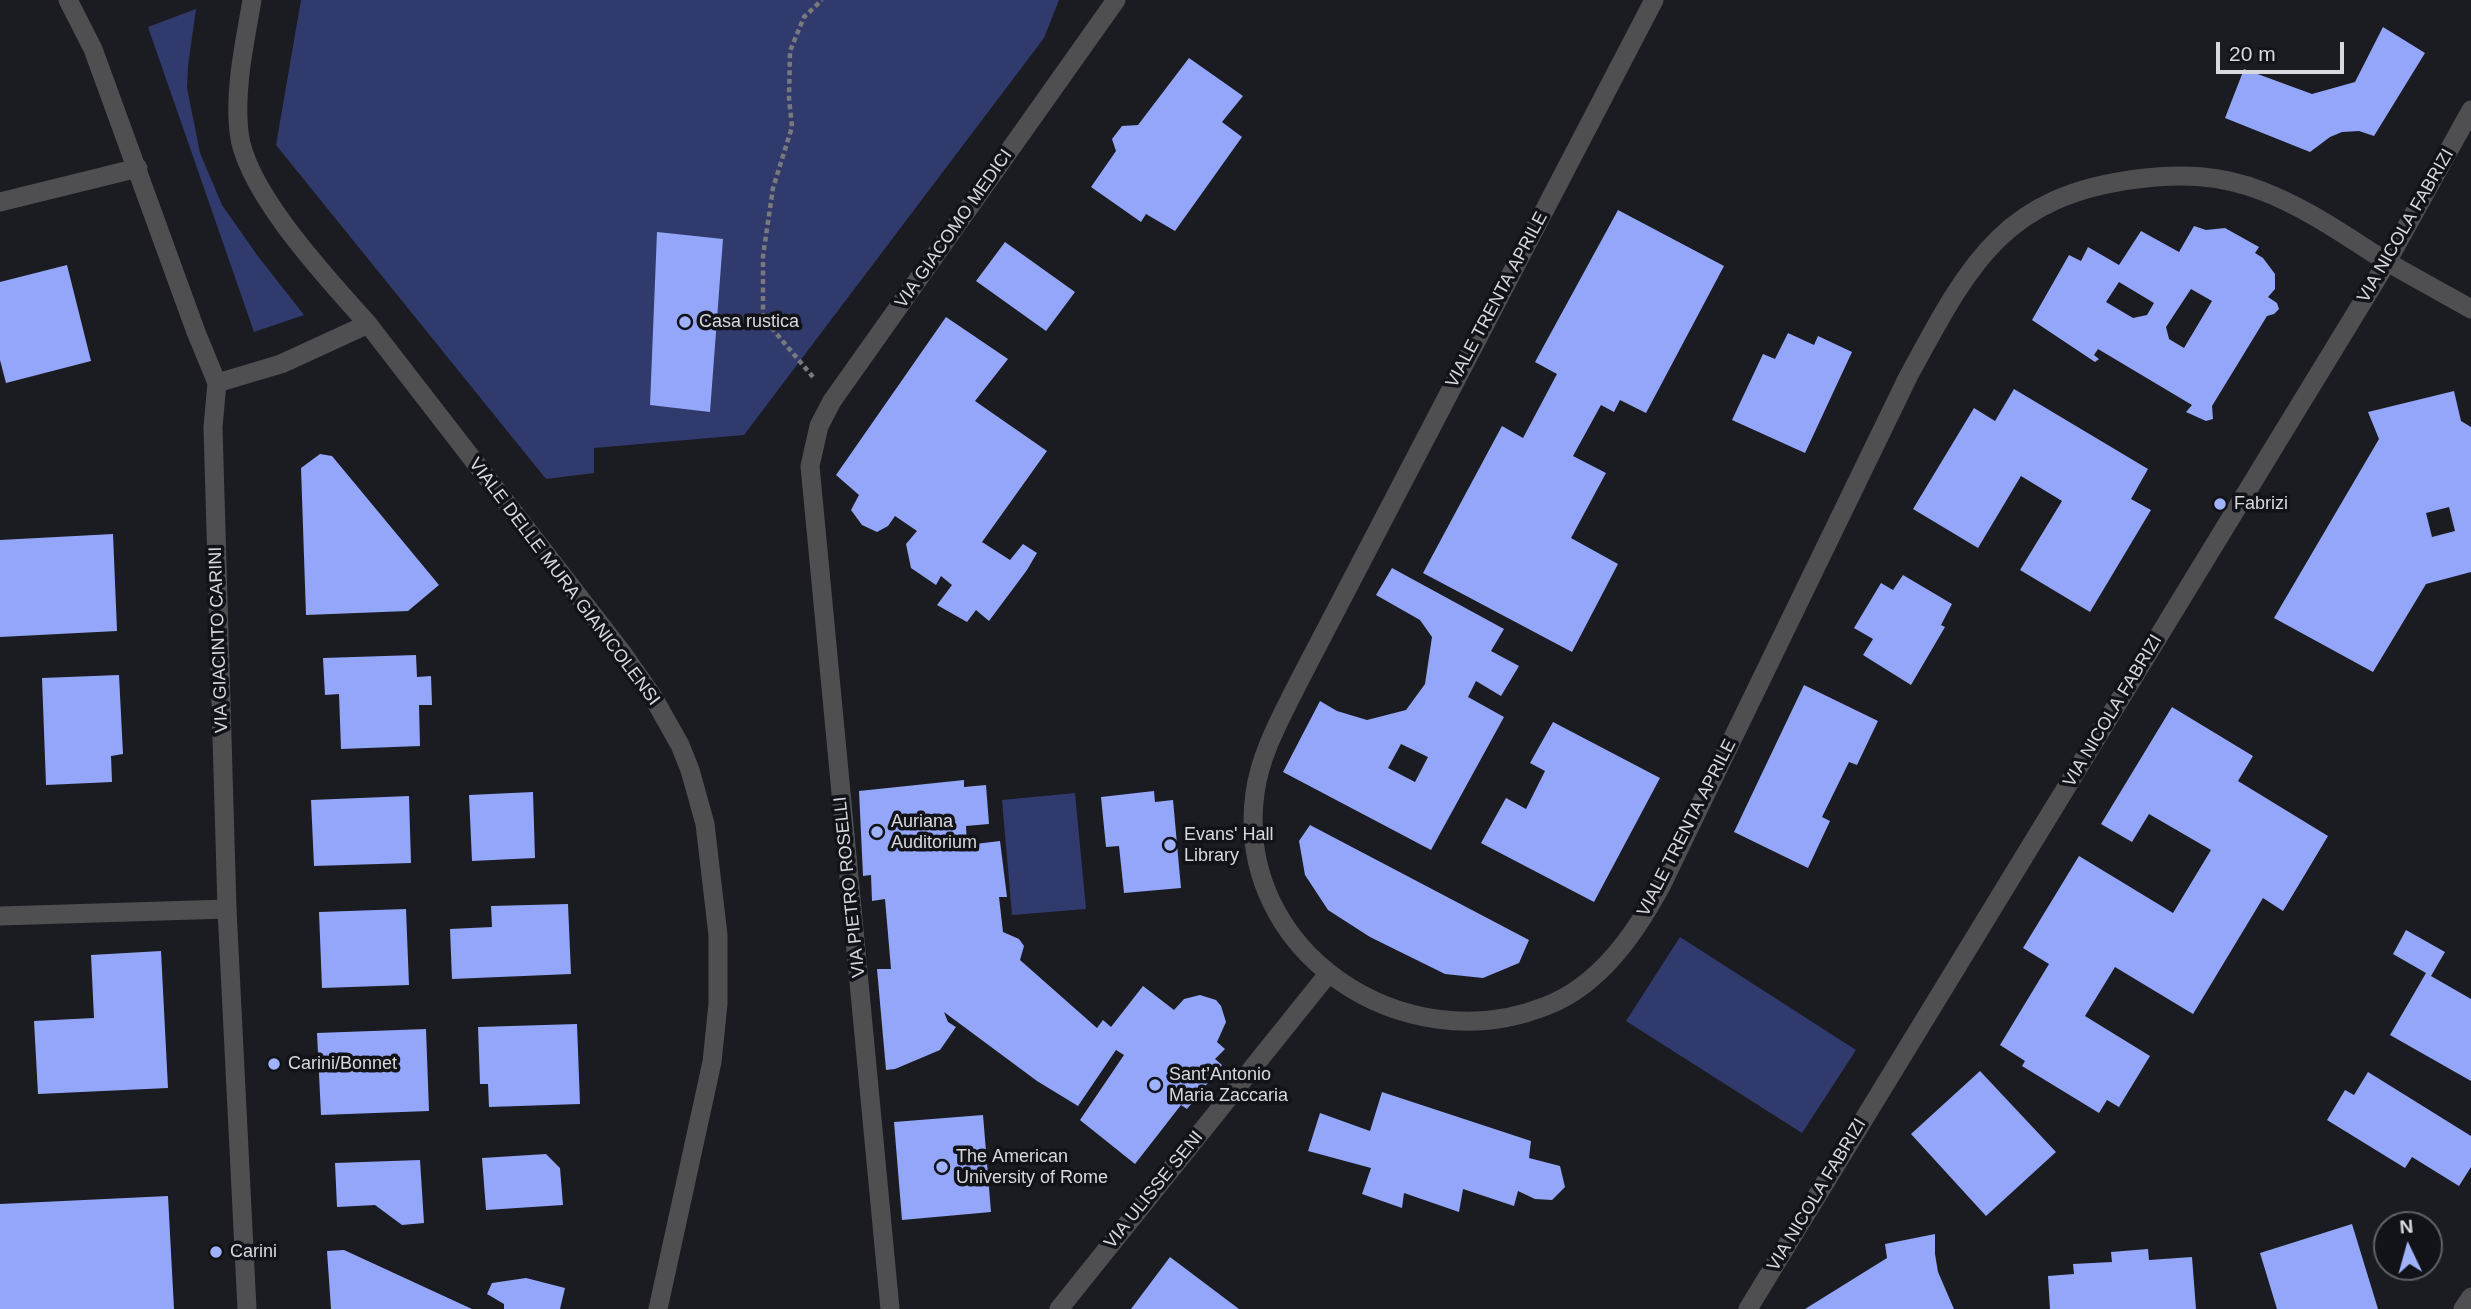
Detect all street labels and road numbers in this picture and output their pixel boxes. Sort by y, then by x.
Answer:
street label: VIA GIACOMO MEDICI [891,145,1017,313]
street label: VIA NICOLA FABRIZI [2353,145,2459,307]
street label: VIALE TRENTA APRILE [1442,209,1552,391]
street label: VIALE DELLE MURA GIANICOLENSI [464,454,664,710]
street label: VIA GIACINTO CARINI [205,546,233,734]
street label: VIA NICOLA FABRIZI [2059,631,2167,791]
street label: VIALE TRENTA APRILE [1633,736,1741,920]
street label: VIA PIETRO ROSELLI [830,795,870,979]
street label: VIA NICOLA FABRIZI [1763,1115,1871,1275]
street label: VIA ULISSE SENI [1100,1127,1208,1253]

